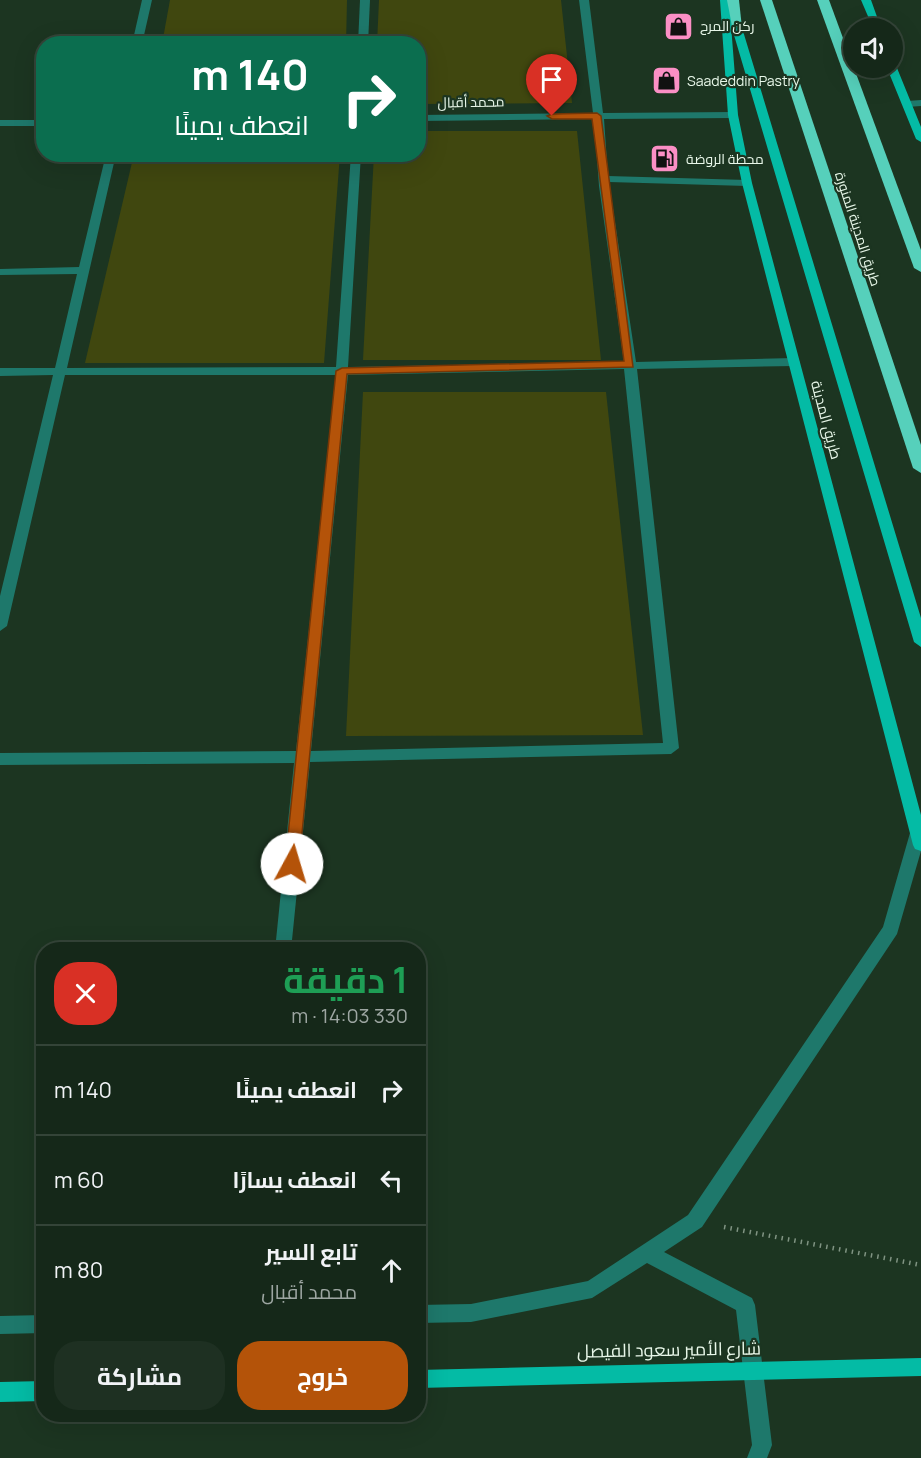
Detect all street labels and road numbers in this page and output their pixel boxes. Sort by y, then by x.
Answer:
street label: محمد أقبال [437,91,505,112]
street label: طريق المدينة المنورة [831,169,886,288]
street label: طريق المدينة [806,378,847,462]
street label: شارع الأمير سعود الفيصل [577,1335,761,1364]

